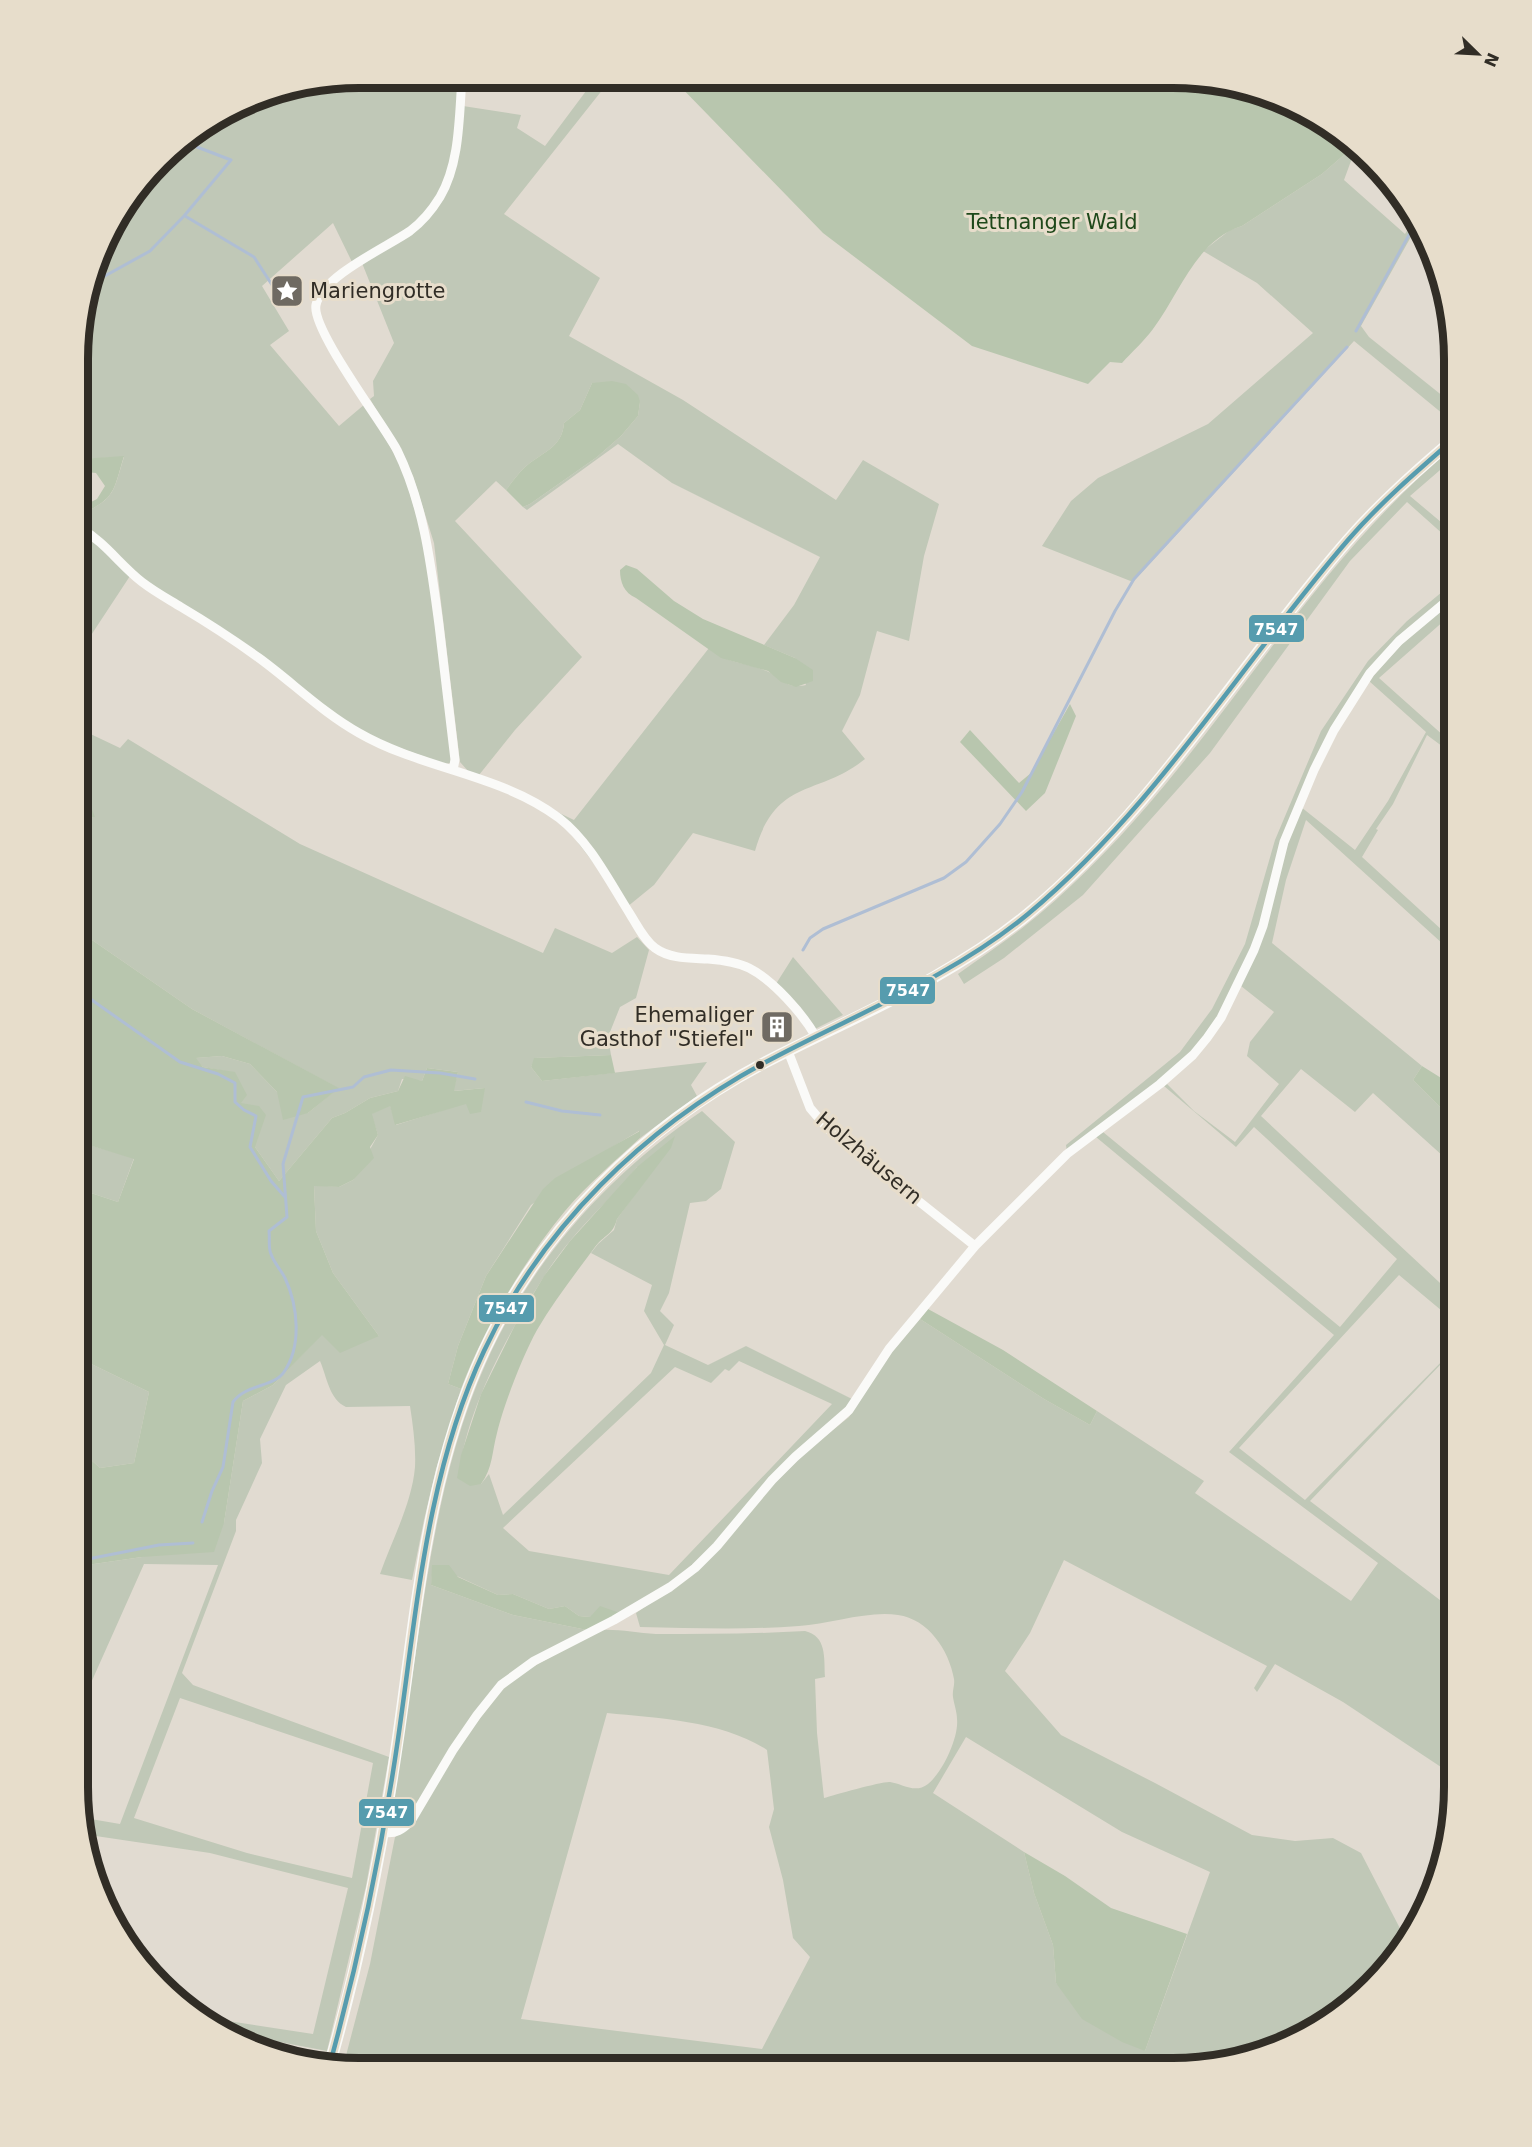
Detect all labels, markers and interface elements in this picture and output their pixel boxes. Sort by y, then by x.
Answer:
north arrow [1448,24,1508,84]
text: N [1480,50,1503,70]
park label: Tettnanger Wald [965,210,1138,234]
place icon: Mariengrotte [269,273,305,309]
place label: Mariengrotte [310,279,445,303]
line badge: 7547 [1248,614,1305,643]
text: 7547 [1254,620,1298,639]
line badge: 7547 [879,976,936,1005]
text: 7547 [886,981,930,1000]
place label: Ehemaliger Gasthof "Stiefel" [580,1003,754,1051]
building icon: Ehemaliger Gasthof "Stiefel" [759,1009,795,1045]
unlabelled marker [754,1059,766,1071]
street label: Holzhäusern [811,1107,927,1209]
line badge: 7547 [478,1294,535,1323]
text: 7547 [484,1299,528,1318]
line badge: 7547 [358,1798,415,1827]
text: 7547 [364,1803,408,1822]

